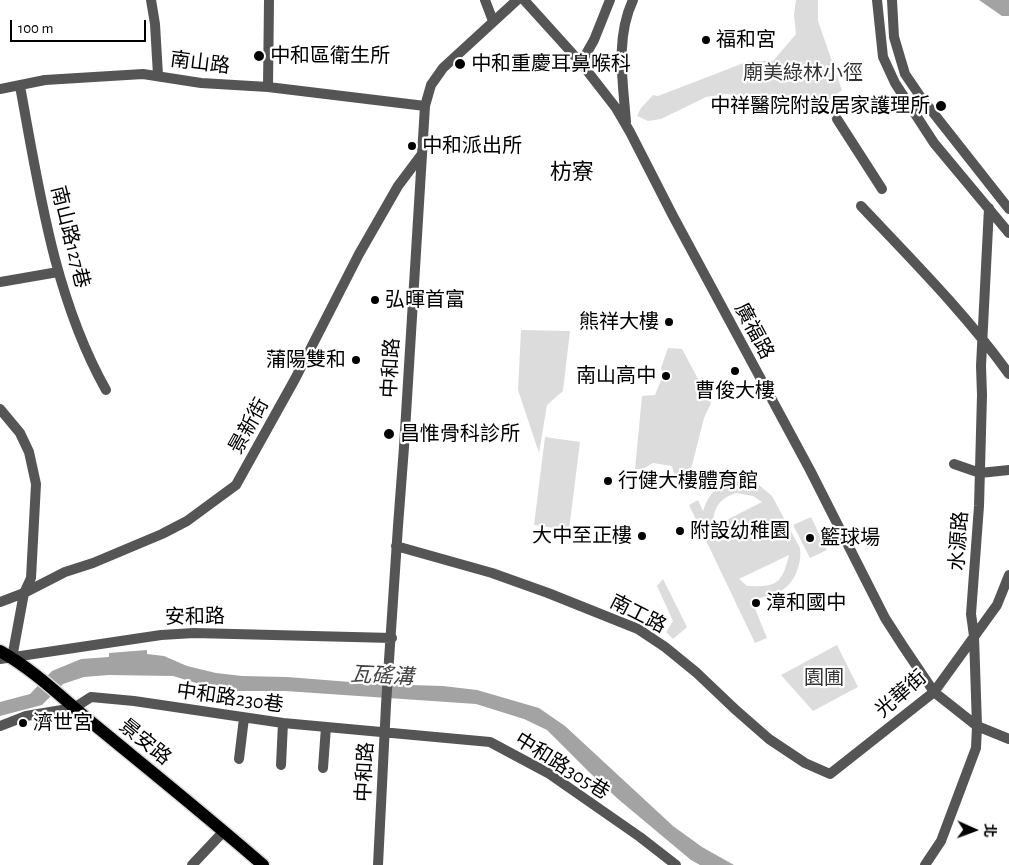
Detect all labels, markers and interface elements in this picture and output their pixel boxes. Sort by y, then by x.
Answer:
scale bar [12,10,149,42]
text: 100 m [18,21,53,36]
place label: 福和宮 [716,28,776,52]
marker: 福和宮 [700,34,712,46]
place label: 中和區衛生所 [270,44,390,68]
street label: 南山路 [169,47,231,79]
marker: 中和區衛生所 [252,49,266,63]
place label: 中和重慶耳鼻喉科 [471,52,631,76]
marker: 中和重慶耳鼻喉科 [453,57,467,71]
park label: 廟美綠林小徑 [743,61,863,85]
place label: 中祥醫院附設居家護理所 [710,94,930,118]
marker: 中祥醫院附設居家護理所 [934,99,948,113]
place label: 中和派出所 [422,134,522,158]
marker: 中和派出所 [406,140,418,152]
district label: 枋寮 [550,159,594,185]
street label: 南山路127巷 [46,183,94,291]
place label: 弘暉首富 [385,288,465,312]
marker: 弘暉首富 [369,294,381,306]
street label: 廣福路 [729,299,779,363]
place label: 熊祥大樓 [579,310,659,334]
marker: 熊祥大樓 [663,316,675,328]
street label: 中和路 [377,337,405,399]
place label: 蒲陽雙和 [266,348,346,372]
marker: 蒲陽雙和 [350,354,362,366]
place label: 南山高中 [576,364,656,388]
marker: 曹俊大樓 [729,365,741,377]
marker: 南山高中 [660,370,672,382]
place label: 曹俊大樓 [695,379,775,403]
street label: 景新街 [224,394,274,458]
place label: 昌惟骨科診所 [400,422,520,446]
marker: 昌惟骨科診所 [382,427,396,441]
place label: 行健大樓體育館 [618,469,758,493]
marker: 行健大樓體育館 [602,475,614,487]
street label: 水源路 [945,510,973,572]
place label: 附設幼稚園 [690,519,790,543]
place label: 大中至正樓 [532,524,632,548]
marker: 附設幼稚園 [674,525,686,537]
place label: 籃球場 [820,526,880,550]
marker: 大中至正樓 [636,530,648,542]
marker: 籃球場 [804,532,816,544]
street label: 南工路 [606,590,670,638]
place label: 漳和國中 [766,591,846,615]
marker: 漳和國中 [750,597,762,609]
street label: 安和路 [165,604,225,630]
water label: 瓦磘溝 [350,662,414,690]
street label: 光華街 [870,665,932,723]
park label: 園圃 [804,666,844,690]
street label: 中和路230巷 [175,679,285,717]
place label: 濟世宮 [33,711,93,735]
street label: 景安路 [114,714,176,770]
marker: 濟世宮 [17,717,29,729]
street label: 中和路305巷 [510,727,614,805]
street label: 中和路 [351,741,379,803]
north arrow [949,805,999,855]
text: 北 [982,823,996,838]

